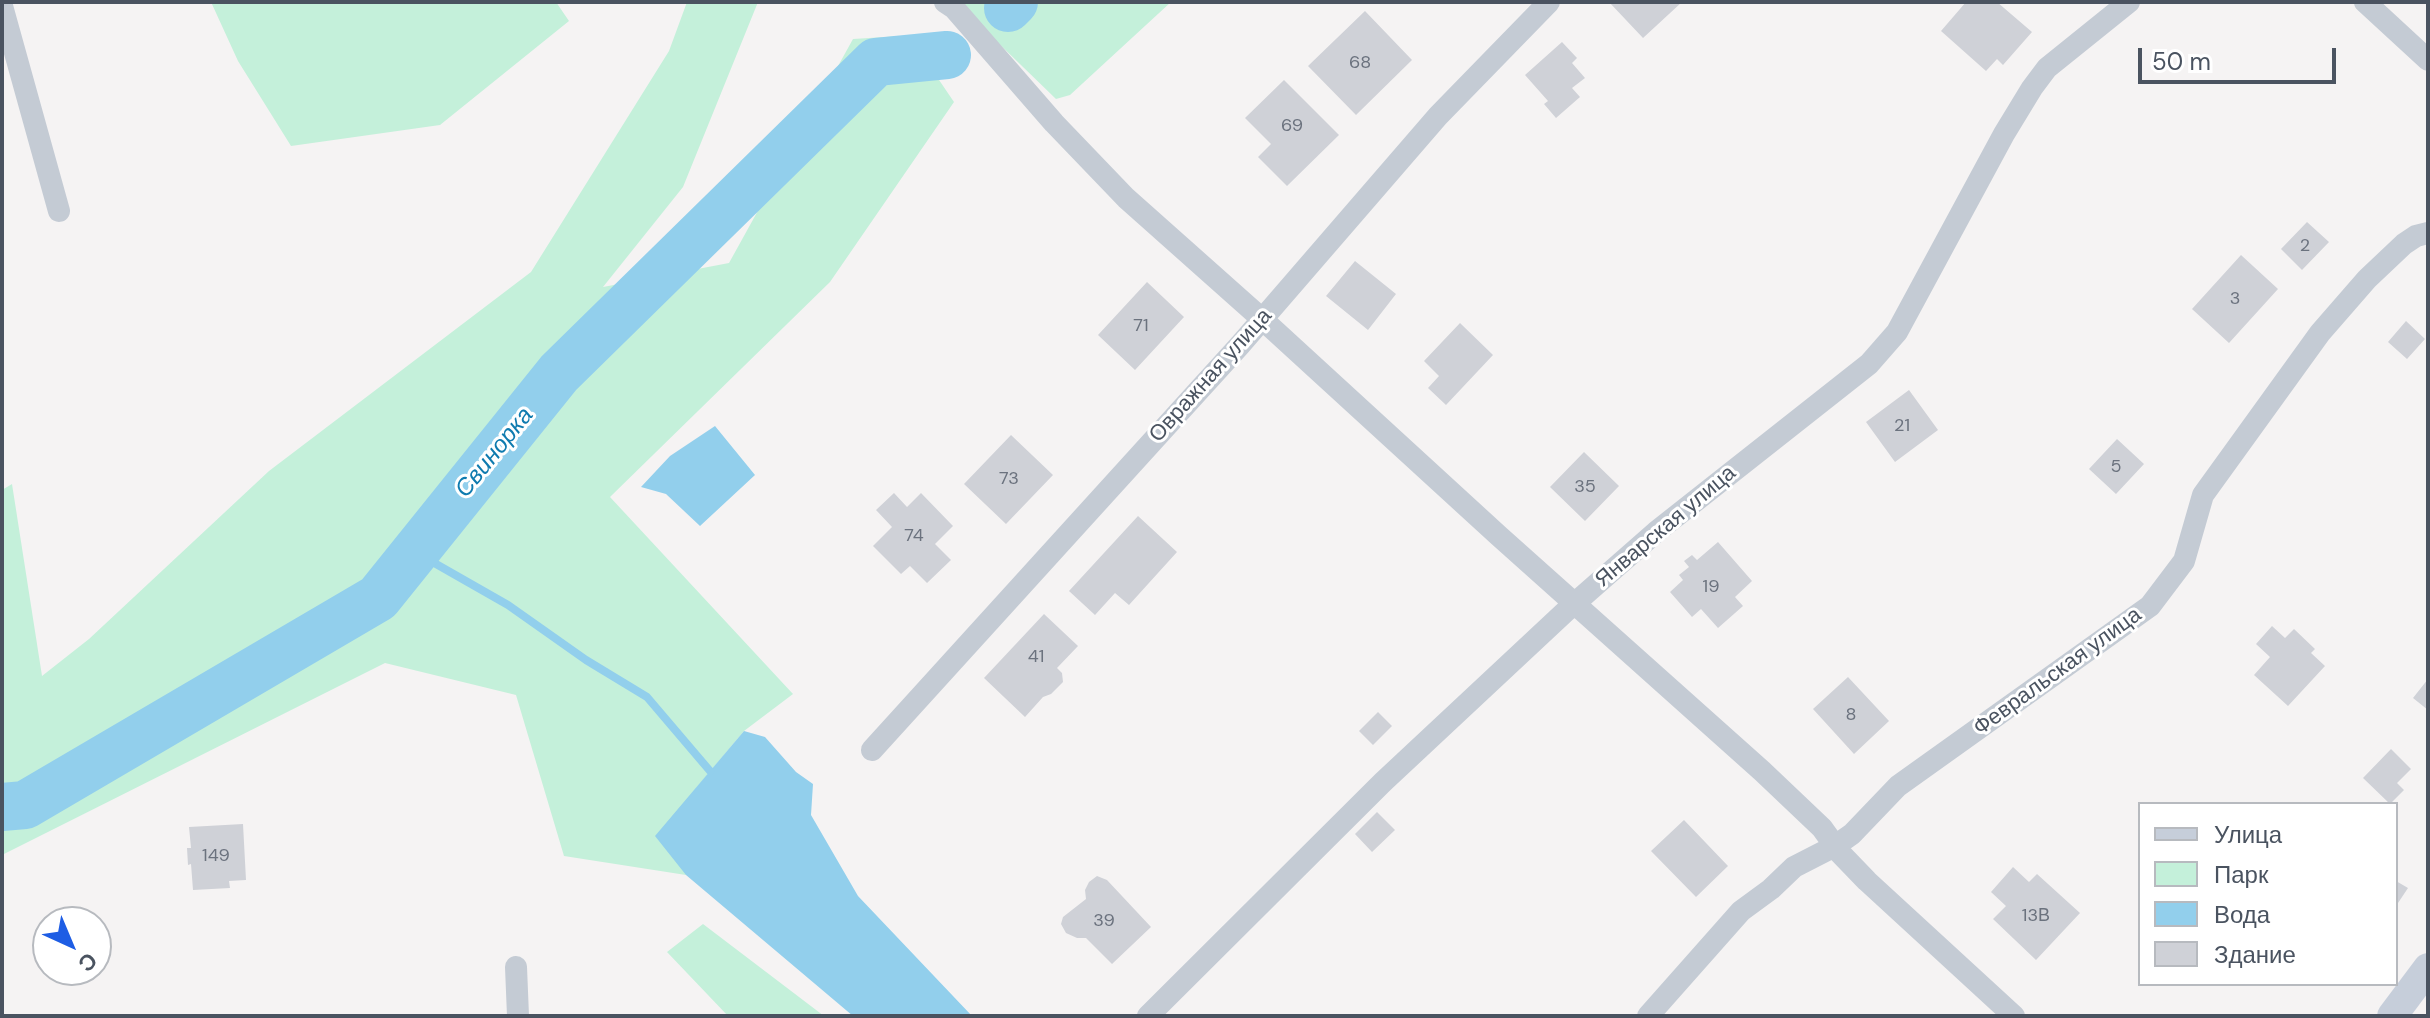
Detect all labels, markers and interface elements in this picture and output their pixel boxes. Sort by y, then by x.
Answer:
scale bar [2142,32,2340,82]
text: 50 m [2152,46,2211,77]
house number: 68 [1349,52,1371,74]
house number: 69 [1281,115,1303,137]
house number: 2 [2300,235,2310,257]
house number: 3 [2230,288,2240,310]
street label: Овражная улица [1144,304,1278,448]
house number: 71 [1133,315,1149,337]
water label: Свинорка [450,402,540,504]
house number: 21 [1894,415,1910,437]
house number: 5 [2111,456,2121,478]
street label: Январская улица [1590,460,1742,594]
house number: 73 [999,468,1019,490]
house number: 35 [1574,476,1596,498]
house number: 74 [904,525,924,547]
house number: 19 [1703,576,1719,598]
street label: Февральская улица [1969,602,2147,742]
house number: 41 [1028,646,1044,668]
house number: 8 [1846,704,1856,726]
legend [2138,802,2398,986]
text: Улица [2214,819,2282,850]
house number: 149 [202,845,230,867]
text: Парк [2214,859,2268,890]
text: Вода [2214,899,2270,930]
house number: 13В [2022,905,2050,927]
north arrow [32,906,112,986]
house number: 39 [1093,910,1115,932]
text: Здание [2214,939,2296,970]
text: С [72,946,103,978]

